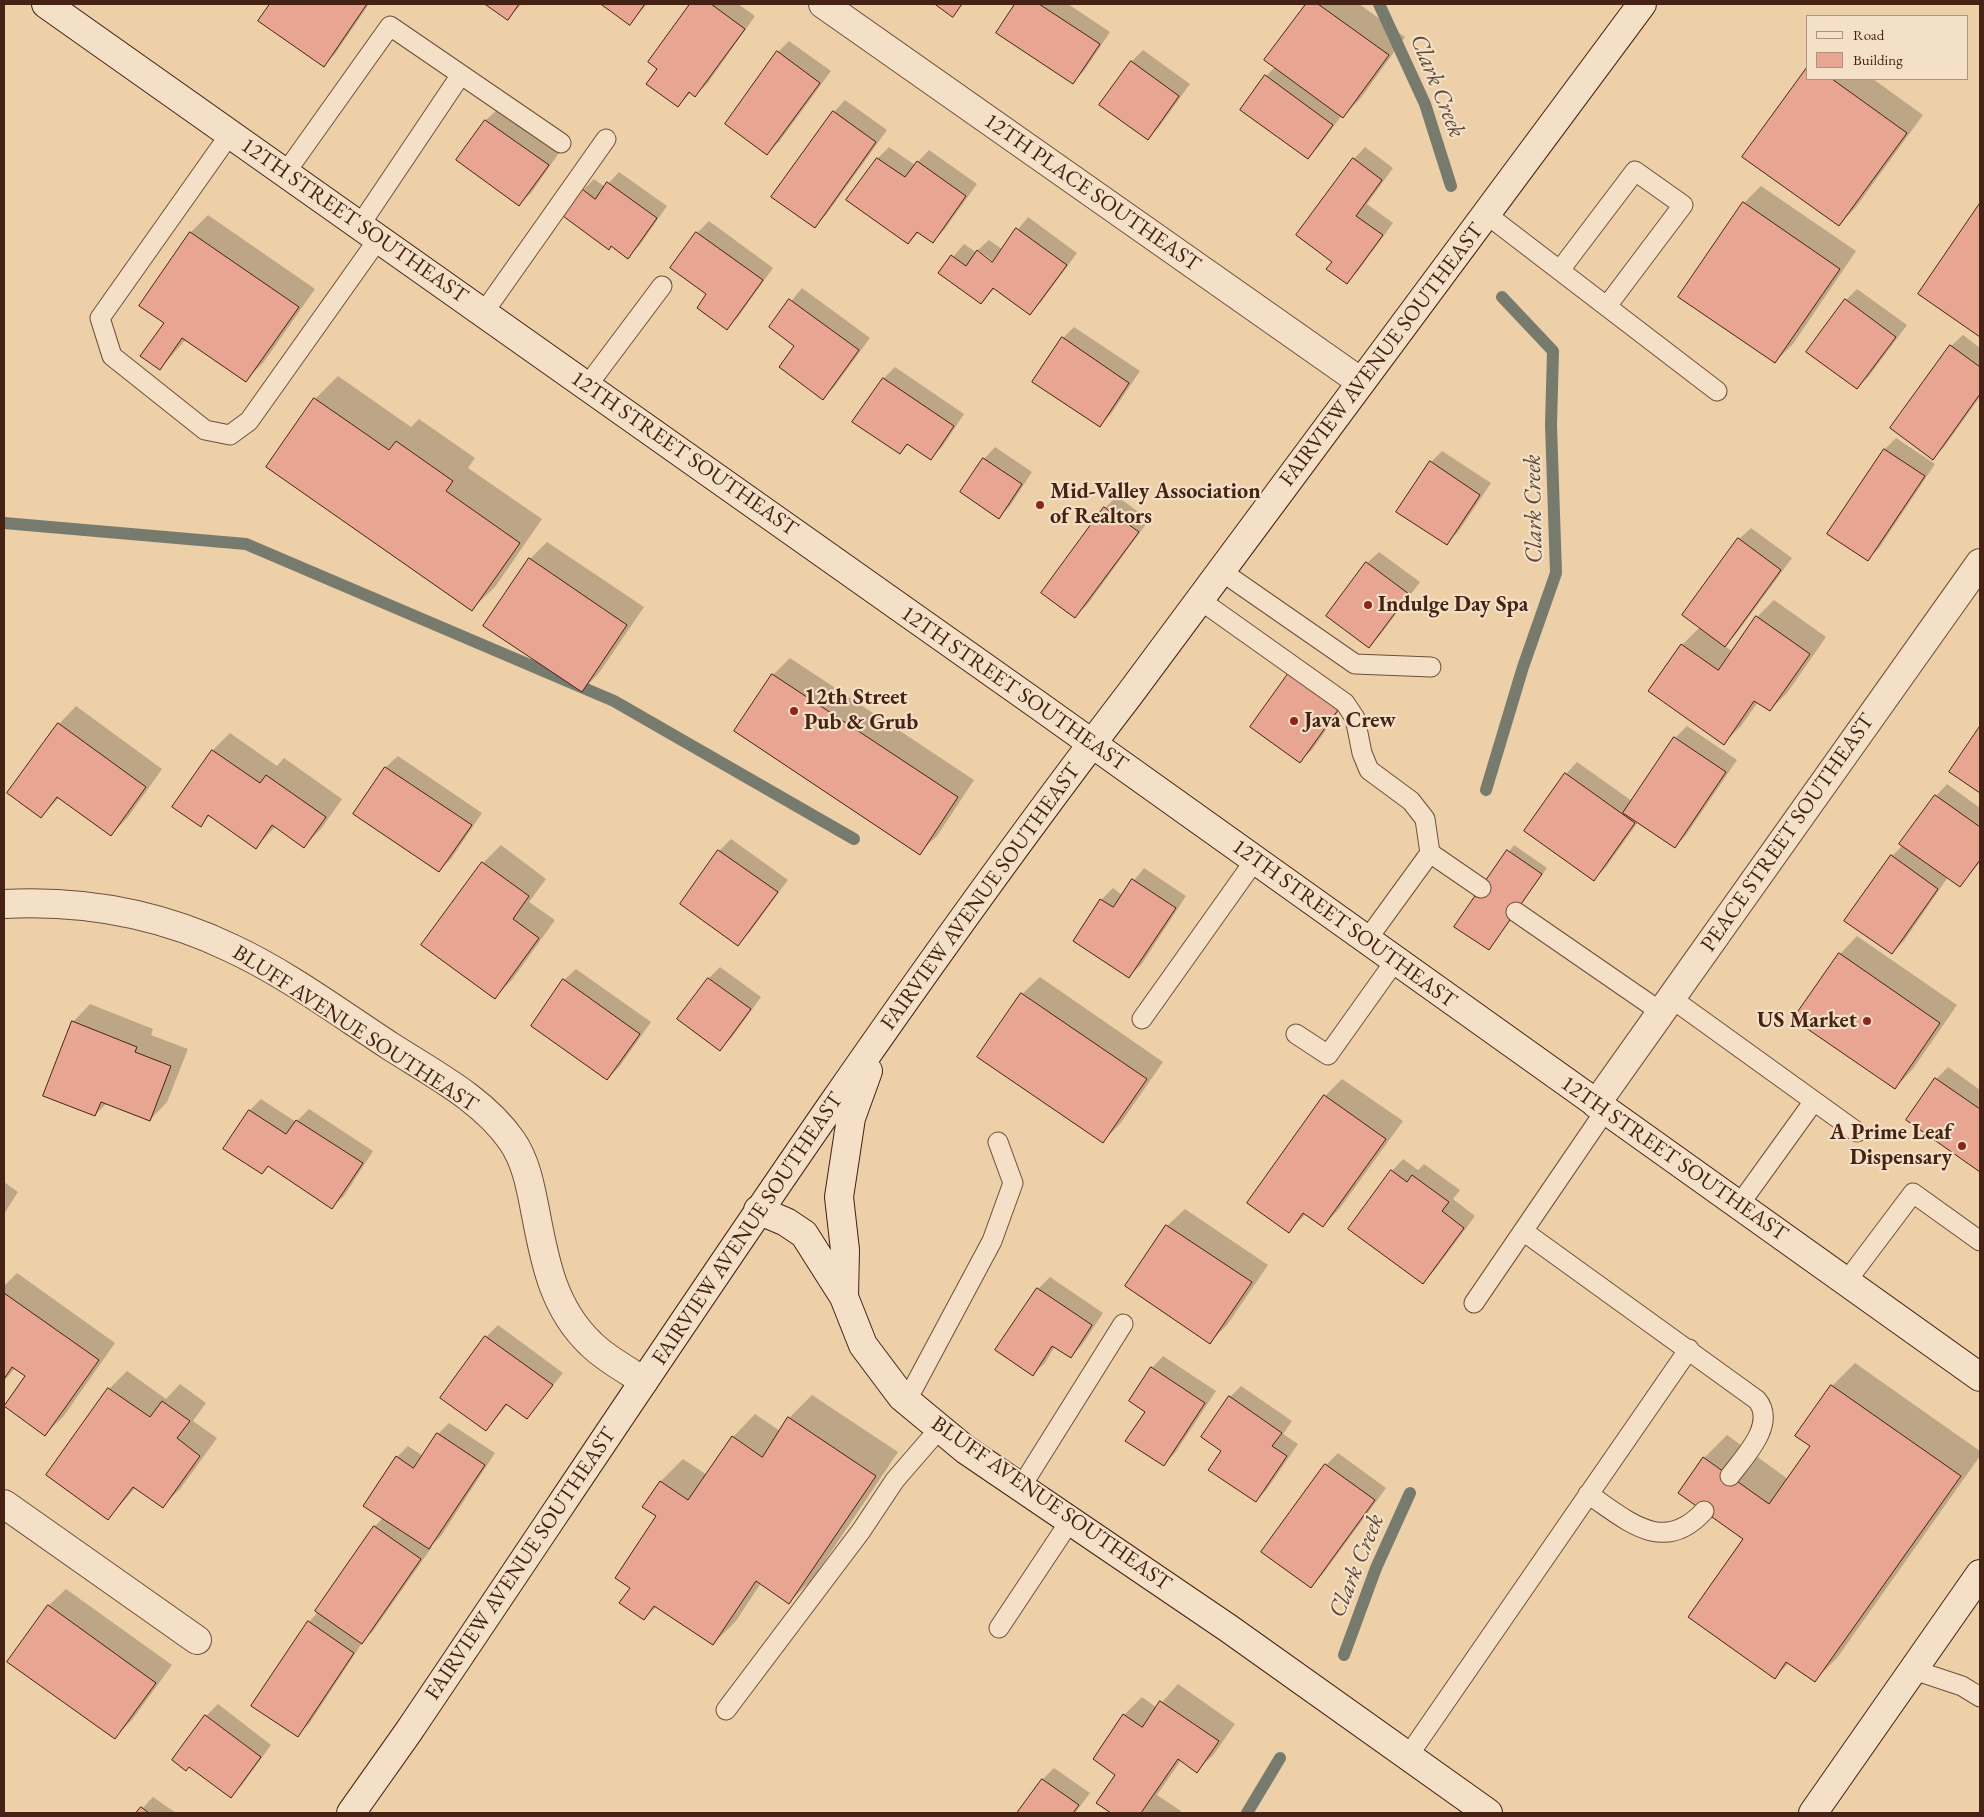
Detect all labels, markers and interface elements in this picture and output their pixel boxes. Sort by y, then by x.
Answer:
legend [1806,15,1969,80]
text: Road [1853,25,1884,44]
water label: Clark Creek [1403,30,1471,142]
text: Building [1853,50,1903,69]
street label: 12TH PLACE SOUTHEAST [979,108,1205,278]
street label: 12TH STREET SOUTHEAST [235,132,473,310]
street label: FAIRVIEW AVENUE SOUTHEAST [1274,218,1490,492]
street label: 12TH STREET SOUTHEAST [565,365,803,543]
water label: Clark Creek [1519,454,1549,564]
place label: Mid-Valley Association of Realtors [1050,479,1261,530]
marker: Mid-Valley Association of Realtors [1034,499,1046,511]
place label: Indulge Day Spa [1378,592,1528,618]
marker: Indulge Day Spa [1362,599,1374,611]
street label: 12TH STREET SOUTHEAST [895,600,1133,778]
place label: 12th Street Pub & Grub [804,685,918,736]
marker: 12th Street Pub & Grub [788,705,800,717]
place label: Java Crew [1304,708,1396,734]
street label: PEACE STREET SOUTHEAST [1696,709,1880,957]
marker: Java Crew [1288,715,1300,727]
street label: FAIRVIEW AVENUE SOUTHEAST [875,759,1087,1035]
street label: 12TH STREET SOUTHEAST [1227,834,1461,1014]
street label: BLUFF AVENUE SOUTHEAST [227,940,483,1118]
place label: US Market [1757,1008,1857,1034]
marker: US Market [1861,1015,1873,1027]
street label: 12TH STREET SOUTHEAST [1555,1070,1793,1248]
street label: FAIRVIEW AVENUE SOUTHEAST [647,1088,849,1370]
place label: A Prime Leaf Dispensary [1830,1120,1952,1172]
marker: A Prime Leaf Dispensary [1956,1140,1968,1152]
street label: BLUFF AVENUE SOUTHEAST [926,1411,1176,1597]
street label: FAIRVIEW AVENUE SOUTHEAST [420,1423,622,1705]
water label: Clark Creek [1323,1510,1391,1622]

